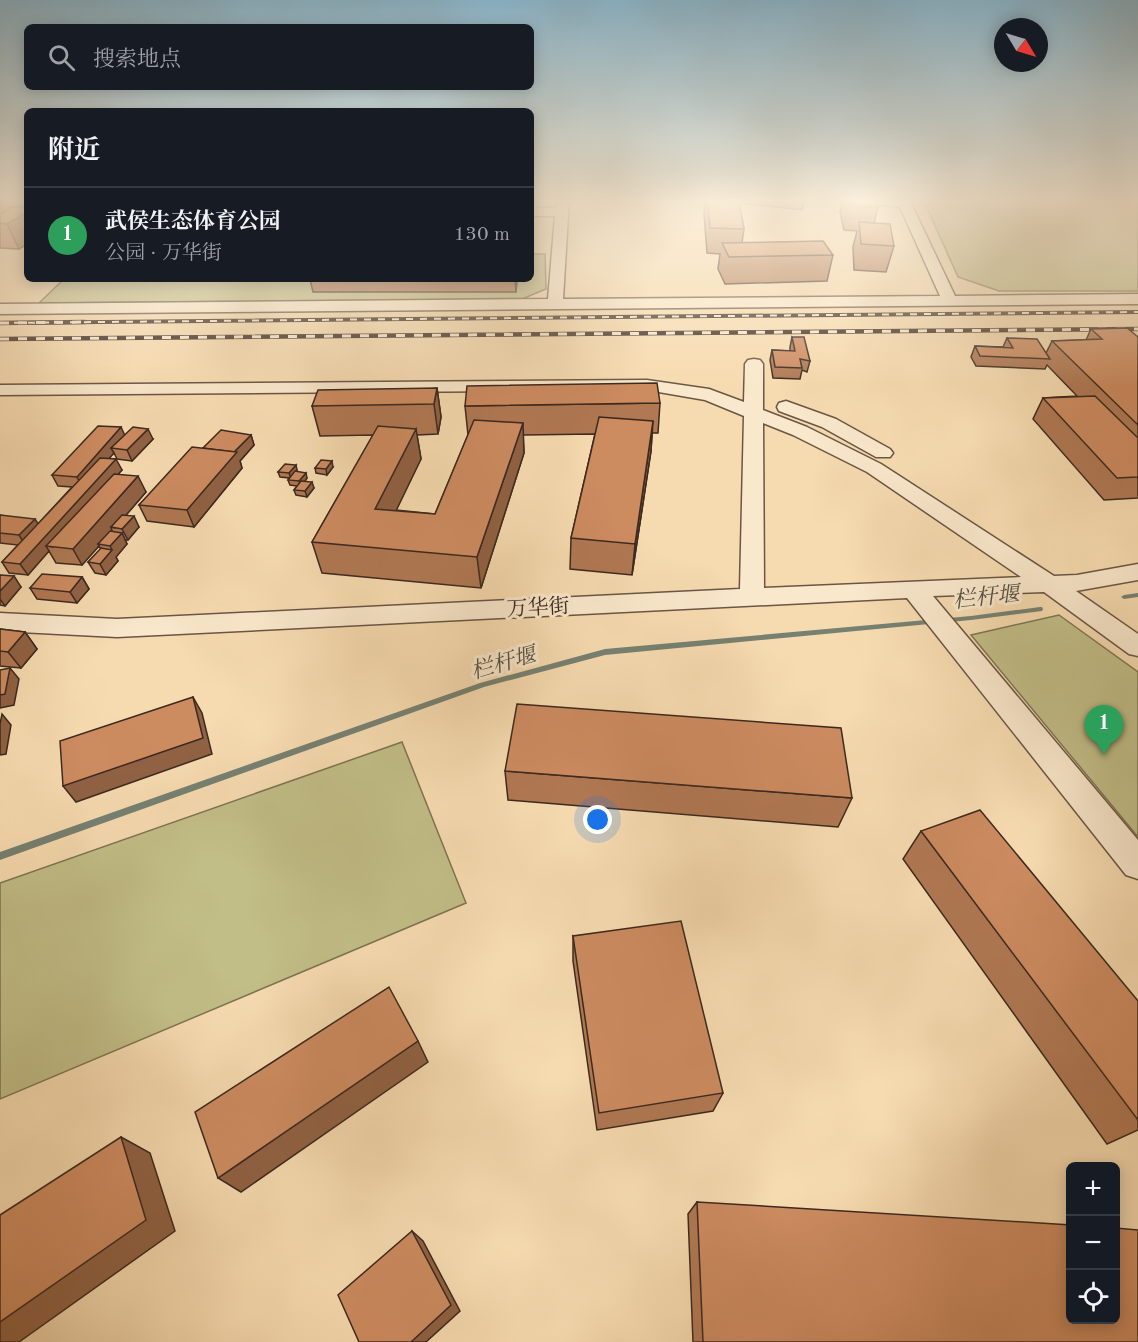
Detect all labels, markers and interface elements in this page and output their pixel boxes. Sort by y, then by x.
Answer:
north arrow [994,18,1048,72]
search box [24,24,534,90]
icon: search [45,41,78,74]
text: 搜索地点 [93,49,181,71]
text: 附近 [48,138,100,164]
text: 武侯生态体育公园 [105,211,281,233]
text: 1 [62,225,73,245]
text: 130 m [454,225,510,245]
text: 公园 · 万华街 [105,244,222,264]
water label: 栏杆堰 [952,581,1024,612]
street label: 万华街 [506,594,570,621]
water label: 栏杆堰 [468,641,542,684]
pin: 1 [1084,706,1124,755]
your location [583,805,612,834]
map controls [1066,1162,1120,1324]
button: + [1066,1162,1120,1216]
button: − [1066,1216,1120,1270]
button: locate [1066,1270,1120,1324]

